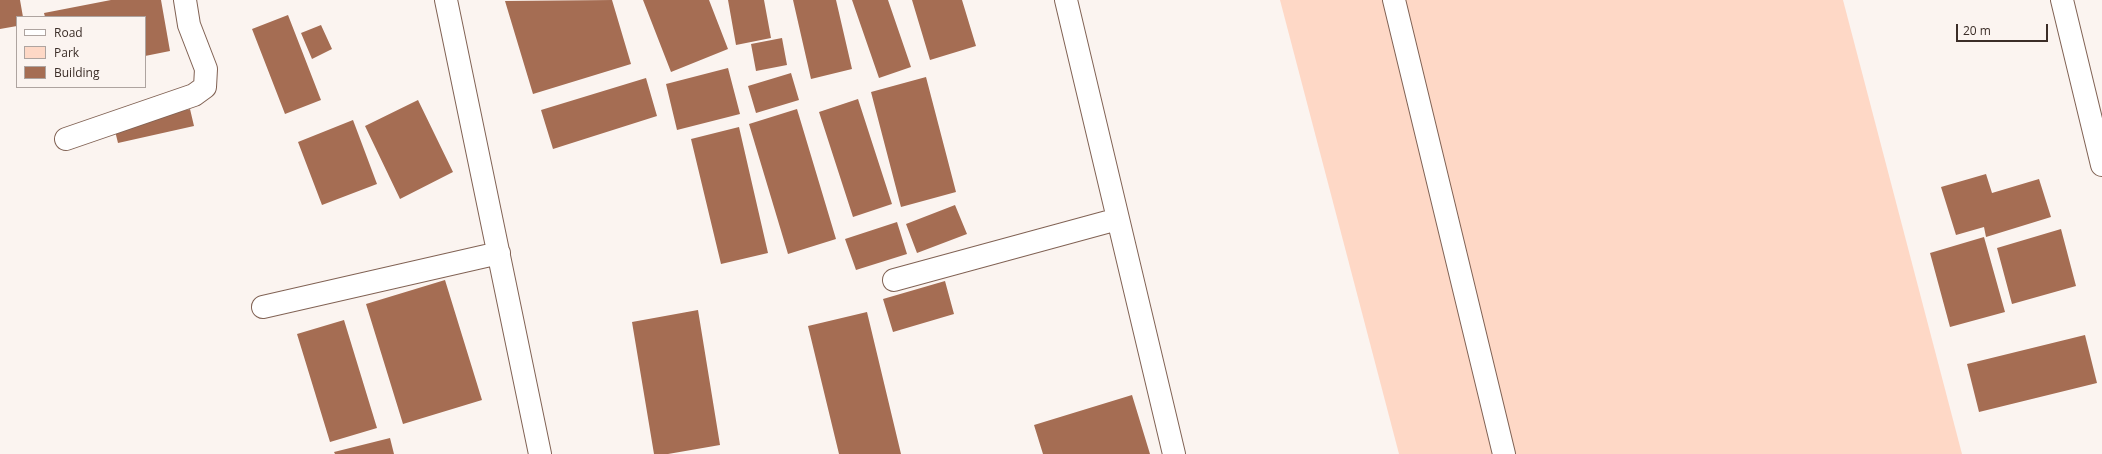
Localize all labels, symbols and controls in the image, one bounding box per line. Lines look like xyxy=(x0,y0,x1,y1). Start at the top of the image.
legend xyxy=(16,16,146,88)
scale bar xyxy=(1958,16,2050,42)
text: 20 m xyxy=(1963,22,1991,39)
text: Road xyxy=(54,24,83,41)
text: Park xyxy=(54,44,79,61)
text: Building xyxy=(54,64,99,81)

